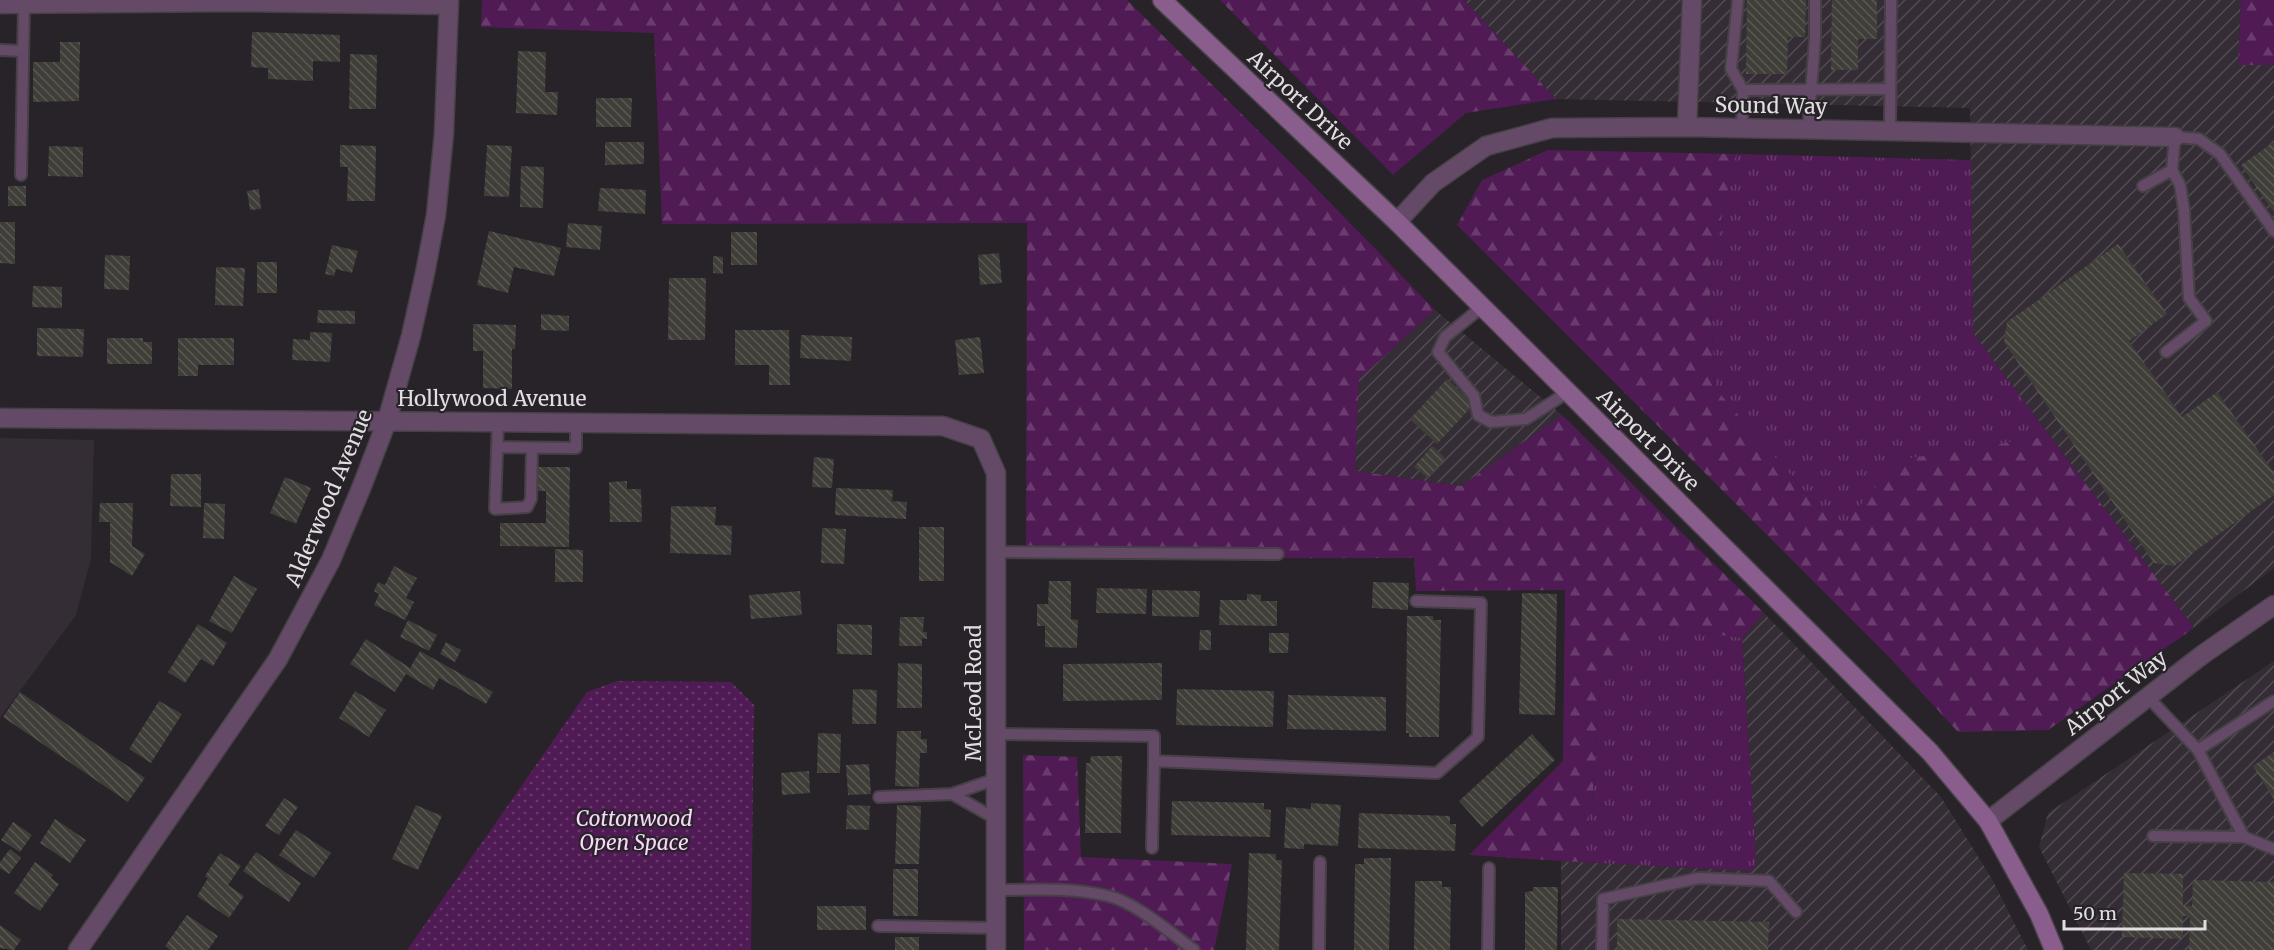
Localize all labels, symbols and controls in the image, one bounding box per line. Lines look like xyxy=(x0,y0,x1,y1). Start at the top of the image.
street label: Airport Drive xyxy=(1241,43,1359,155)
street label: Sound Way xyxy=(1714,91,1828,120)
street label: Airport Drive xyxy=(1591,382,1705,497)
street label: Hollywood Avenue xyxy=(398,385,586,412)
street label: Alderwood Avenue xyxy=(279,405,378,591)
street label: McLeod Road xyxy=(960,624,987,761)
street label: Airport Way xyxy=(2058,644,2173,742)
park label: Cottonwood Open Space xyxy=(575,805,693,856)
scale bar xyxy=(2064,893,2205,931)
text: 50 m xyxy=(2073,902,2117,925)

